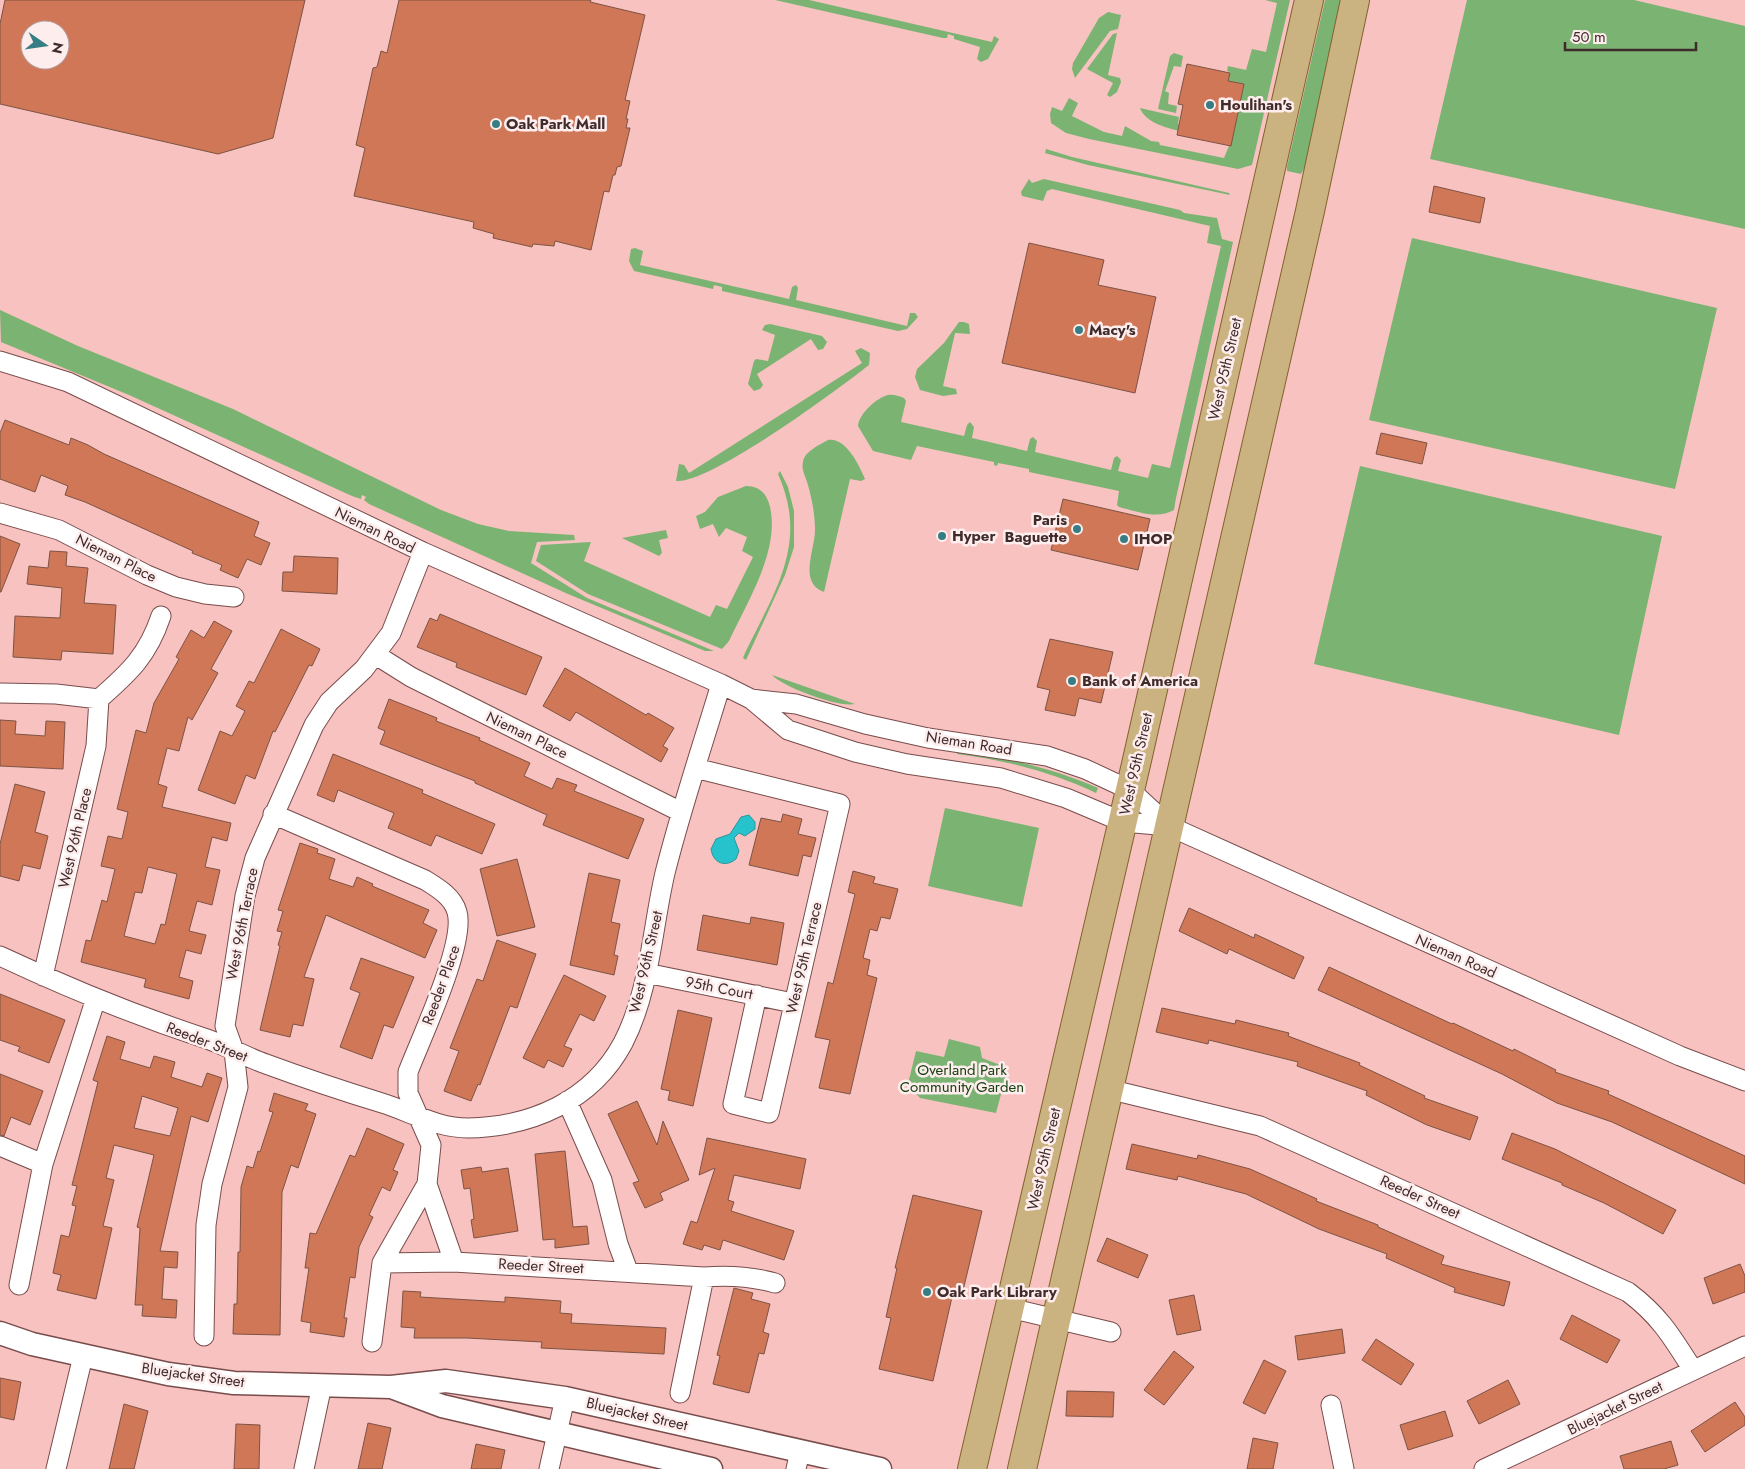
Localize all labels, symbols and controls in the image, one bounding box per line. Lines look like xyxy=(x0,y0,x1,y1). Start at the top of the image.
north arrow xyxy=(20,20,70,70)
scale bar xyxy=(1565,20,1696,52)
text: 50 m xyxy=(1572,26,1606,48)
text: N xyxy=(47,40,69,56)
place label: Houlihan's xyxy=(1220,94,1292,116)
marker: Houlihan's xyxy=(1204,99,1216,111)
place label: Oak Park Mall xyxy=(506,113,605,135)
marker: Oak Park Mall xyxy=(490,118,502,130)
street label: West 95th Street xyxy=(1203,315,1248,422)
place label: Macy's xyxy=(1089,319,1136,341)
marker: Macy's xyxy=(1073,324,1085,336)
street label: Nieman Road xyxy=(331,501,419,559)
place label: Paris Baguette xyxy=(1004,509,1067,548)
marker: Paris Baguette xyxy=(1071,523,1083,535)
place label: Hyper xyxy=(952,525,996,547)
street label: Nieman Place xyxy=(72,528,161,588)
place label: IHOP xyxy=(1134,528,1172,550)
marker: Hyper xyxy=(936,530,948,542)
marker: IHOP xyxy=(1118,533,1130,545)
place label: Bank of America xyxy=(1082,670,1198,692)
marker: Bank of America xyxy=(1066,675,1078,687)
street label: Nieman Place xyxy=(482,706,572,764)
street label: West 95th Street xyxy=(1114,710,1159,817)
street label: Nieman Road xyxy=(924,725,1014,761)
street label: West 96th Place xyxy=(53,785,97,890)
street label: West 96th Terrace xyxy=(220,866,264,982)
street label: West 95th Terrace xyxy=(780,900,828,1016)
street label: West 96th Street xyxy=(624,908,669,1015)
street label: Nieman Road xyxy=(1412,928,1500,984)
street label: Reeder Place xyxy=(416,942,466,1028)
street label: 95th Court xyxy=(683,971,755,1005)
street label: Reeder Street xyxy=(163,1016,251,1068)
park label: Overland Park Community Garden xyxy=(900,1059,1024,1098)
street label: West 95th Street xyxy=(1022,1105,1067,1212)
street label: Reeder Street xyxy=(1376,1170,1464,1225)
street label: Reeder Street xyxy=(498,1253,585,1279)
place label: Oak Park Library xyxy=(937,1281,1057,1303)
marker: Oak Park Library xyxy=(921,1286,933,1298)
street label: Bluejacket Street xyxy=(140,1357,246,1393)
street label: Bluejacket Street xyxy=(1564,1375,1667,1441)
street label: Bluejacket Street xyxy=(584,1392,690,1436)

